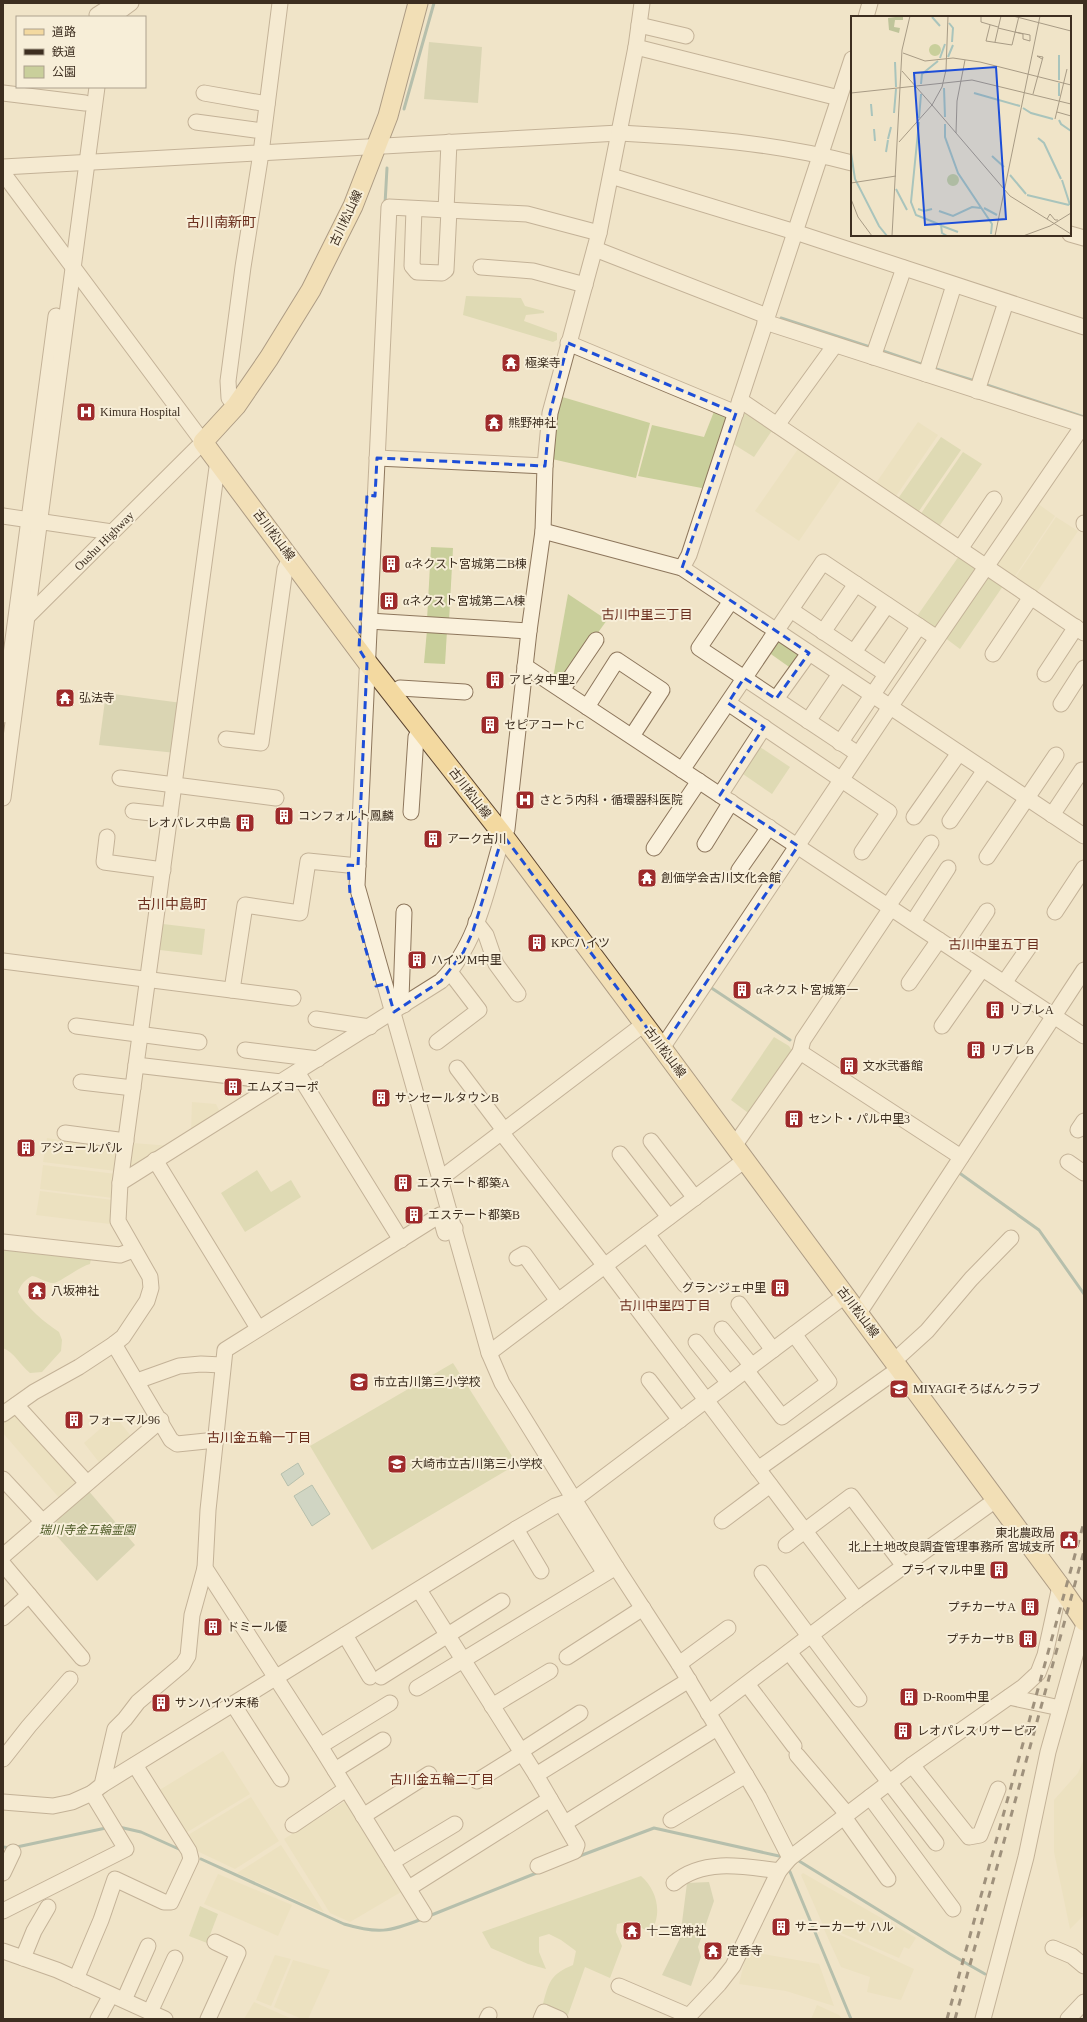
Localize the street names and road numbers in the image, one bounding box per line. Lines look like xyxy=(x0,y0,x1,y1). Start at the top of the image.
street label: 古川松山線 xyxy=(327,188,365,248)
street label: 古川松山線 xyxy=(250,507,298,563)
street label: Oushu Highway xyxy=(71,508,137,574)
street label: 古川松山線 xyxy=(446,765,494,821)
street label: 古川松山線 xyxy=(641,1024,689,1080)
street label: 古川松山線 xyxy=(834,1284,882,1340)

